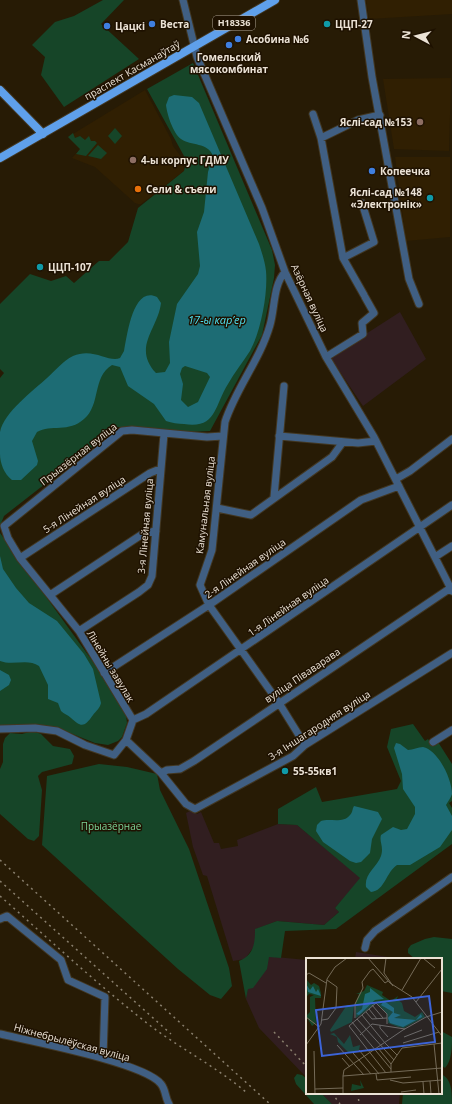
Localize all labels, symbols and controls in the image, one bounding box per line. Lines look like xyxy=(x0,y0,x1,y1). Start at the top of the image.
road number: Н18336 xyxy=(213,16,255,30)
north arrow xyxy=(396,16,436,56)
place label: Веста xyxy=(160,17,189,31)
place label: ЦЦП-27 xyxy=(335,17,373,31)
place label: Цацкі xyxy=(115,19,145,33)
marker: Веста xyxy=(147,19,157,29)
marker: ЦЦП-27 xyxy=(322,19,332,29)
marker: Цацкі xyxy=(102,21,112,31)
text: N xyxy=(398,29,414,40)
place label: Асобина №6 xyxy=(246,32,309,46)
marker: Асобина №6 xyxy=(233,34,243,44)
street label: праспект Касманаўтаў xyxy=(82,36,183,103)
marker: Гомельский мясокомбинат xyxy=(224,40,234,50)
place label: Гомельский мясокомбинат xyxy=(190,50,269,76)
place label: Яслі-сад №153 xyxy=(339,115,412,129)
marker: Яслі-сад №153 xyxy=(415,117,425,127)
place label: 4-ы корпус ГДМУ xyxy=(141,153,229,167)
marker: 4-ы корпус ГДМУ xyxy=(128,155,138,165)
place label: Копеечка xyxy=(380,164,430,178)
marker: Копеечка xyxy=(367,166,377,176)
place label: Сели & съели xyxy=(146,182,216,196)
marker: Сели & съели xyxy=(133,184,143,194)
place label: Яслі-сад №148 «Электронік» xyxy=(349,185,422,211)
marker: Яслі-сад №148 «Электронік» xyxy=(425,193,435,203)
place label: ЦЦП-107 xyxy=(48,260,92,274)
marker: ЦЦП-107 xyxy=(35,262,45,272)
street label: Азёрная вуліца xyxy=(288,262,332,334)
water label: 17-ы кар’ер xyxy=(188,312,246,327)
street label: Прыазёрная вуліца xyxy=(37,420,119,488)
street label: Камунальная вуліца xyxy=(192,455,218,555)
street label: 5-я Лінейная вуліца xyxy=(40,472,128,536)
street label: 3-я Лінейная вуліца xyxy=(134,478,156,574)
street label: 2-я Лінейная вуліца xyxy=(202,535,288,601)
street label: 1-я Лінейная вуліца xyxy=(245,573,331,639)
street label: Лінейны завулак xyxy=(84,627,139,705)
street label: вуліца Піваварава xyxy=(261,644,343,706)
street label: 3-я Іншагародняя вуліца xyxy=(265,687,373,763)
place label: 55-55кв1 xyxy=(293,764,337,778)
marker: 55-55кв1 xyxy=(280,766,290,776)
park label: Прыазёрнае xyxy=(81,819,142,833)
inset map xyxy=(306,958,442,1094)
street label: Ніжнебрылёўская вуліца xyxy=(12,1020,132,1064)

